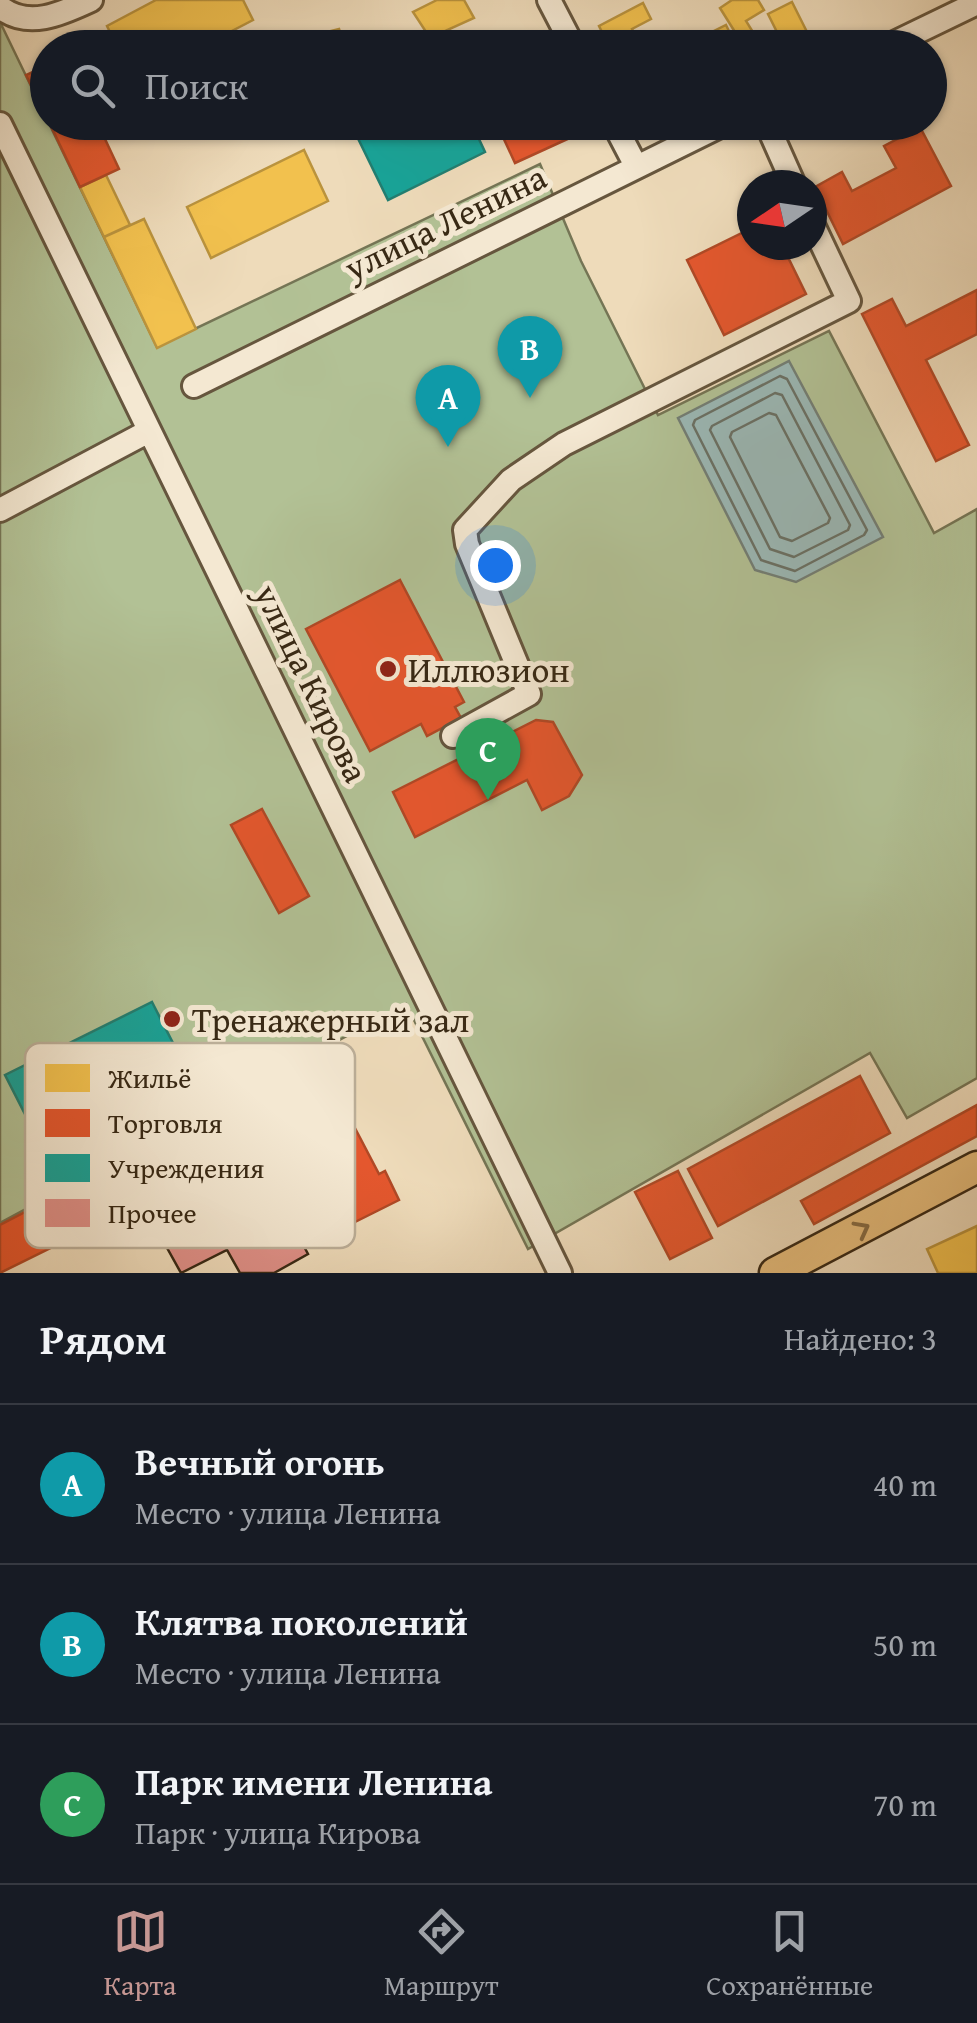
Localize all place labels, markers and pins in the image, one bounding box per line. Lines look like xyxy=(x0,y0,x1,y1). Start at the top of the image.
pin: B xyxy=(498,316,562,398)
pin: A xyxy=(416,364,480,447)
place label: Иллюзион xyxy=(408,644,570,695)
marker: Иллюзион xyxy=(377,658,399,680)
pin: C xyxy=(456,718,520,800)
place label: Тренажерный зал xyxy=(192,994,469,1045)
marker: Тренажерный зал xyxy=(161,1008,183,1030)

